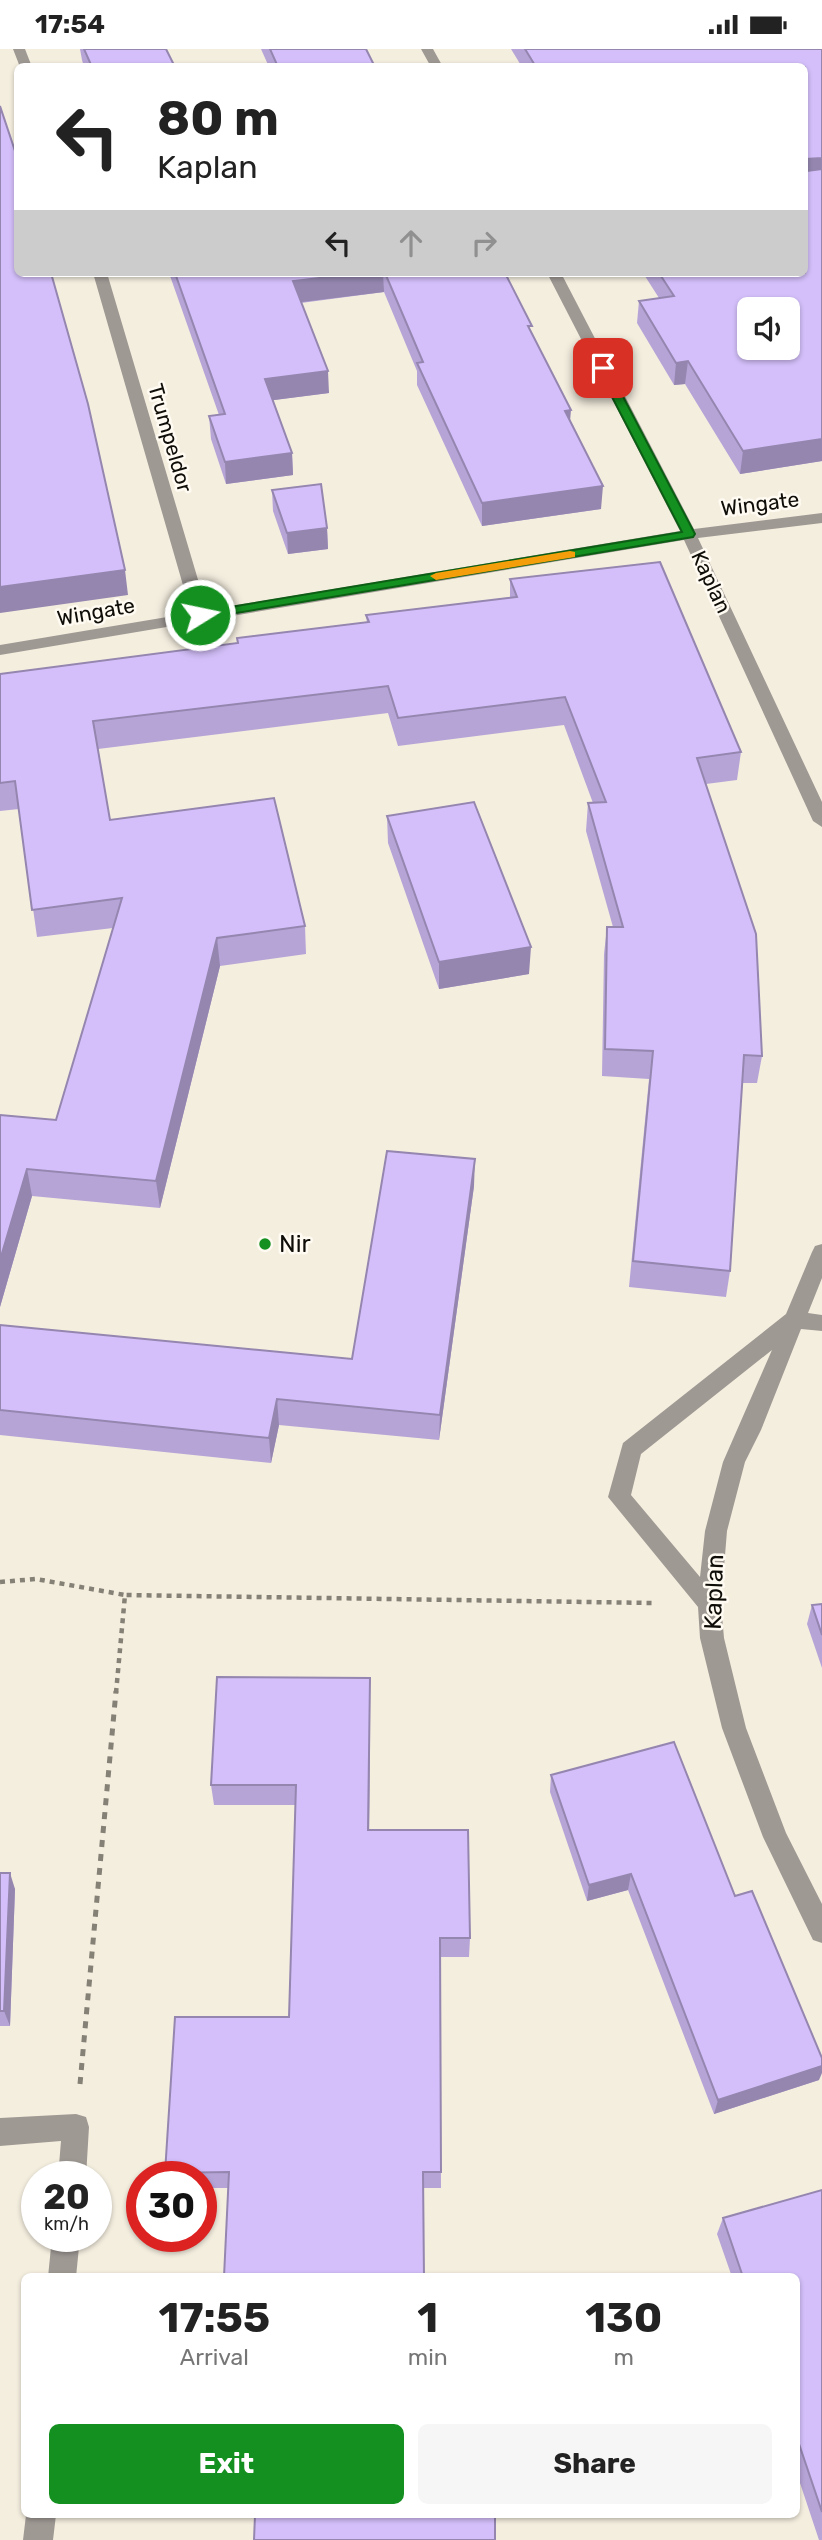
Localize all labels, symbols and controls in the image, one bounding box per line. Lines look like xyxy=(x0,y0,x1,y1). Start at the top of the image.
text: 17:54 xyxy=(35,9,105,40)
text: 80 m xyxy=(157,89,279,147)
icon: left xyxy=(42,91,133,182)
text: Kaplan xyxy=(157,148,258,186)
icon: left xyxy=(319,224,357,262)
icon: ahead xyxy=(392,224,430,262)
icon: right xyxy=(465,224,503,262)
map controls xyxy=(737,297,800,360)
button: sound xyxy=(737,297,800,360)
pin xyxy=(573,338,633,398)
icon: arrive xyxy=(584,349,622,387)
street label: Trumpeldor xyxy=(143,381,198,495)
street label: Wingate xyxy=(719,486,800,521)
street label: Kaplan xyxy=(686,547,737,617)
position arrow xyxy=(163,578,237,652)
street label: Wingate xyxy=(55,592,137,631)
place label: Nir xyxy=(279,1230,311,1258)
marker: Nir xyxy=(257,1236,273,1252)
street label: Kaplan xyxy=(699,1554,729,1630)
speed limit sign: 30 xyxy=(126,2161,217,2252)
text: 20 xyxy=(43,2176,90,2218)
text: km/h xyxy=(44,2213,89,2235)
text: 17:55 xyxy=(159,2293,270,2343)
text: 1 xyxy=(417,2293,438,2343)
text: 130 xyxy=(585,2293,662,2343)
text: Arrival xyxy=(180,2343,249,2371)
text: min xyxy=(408,2343,448,2371)
text: m xyxy=(614,2343,634,2371)
button: Exit xyxy=(49,2424,404,2504)
button: Share xyxy=(418,2424,772,2504)

